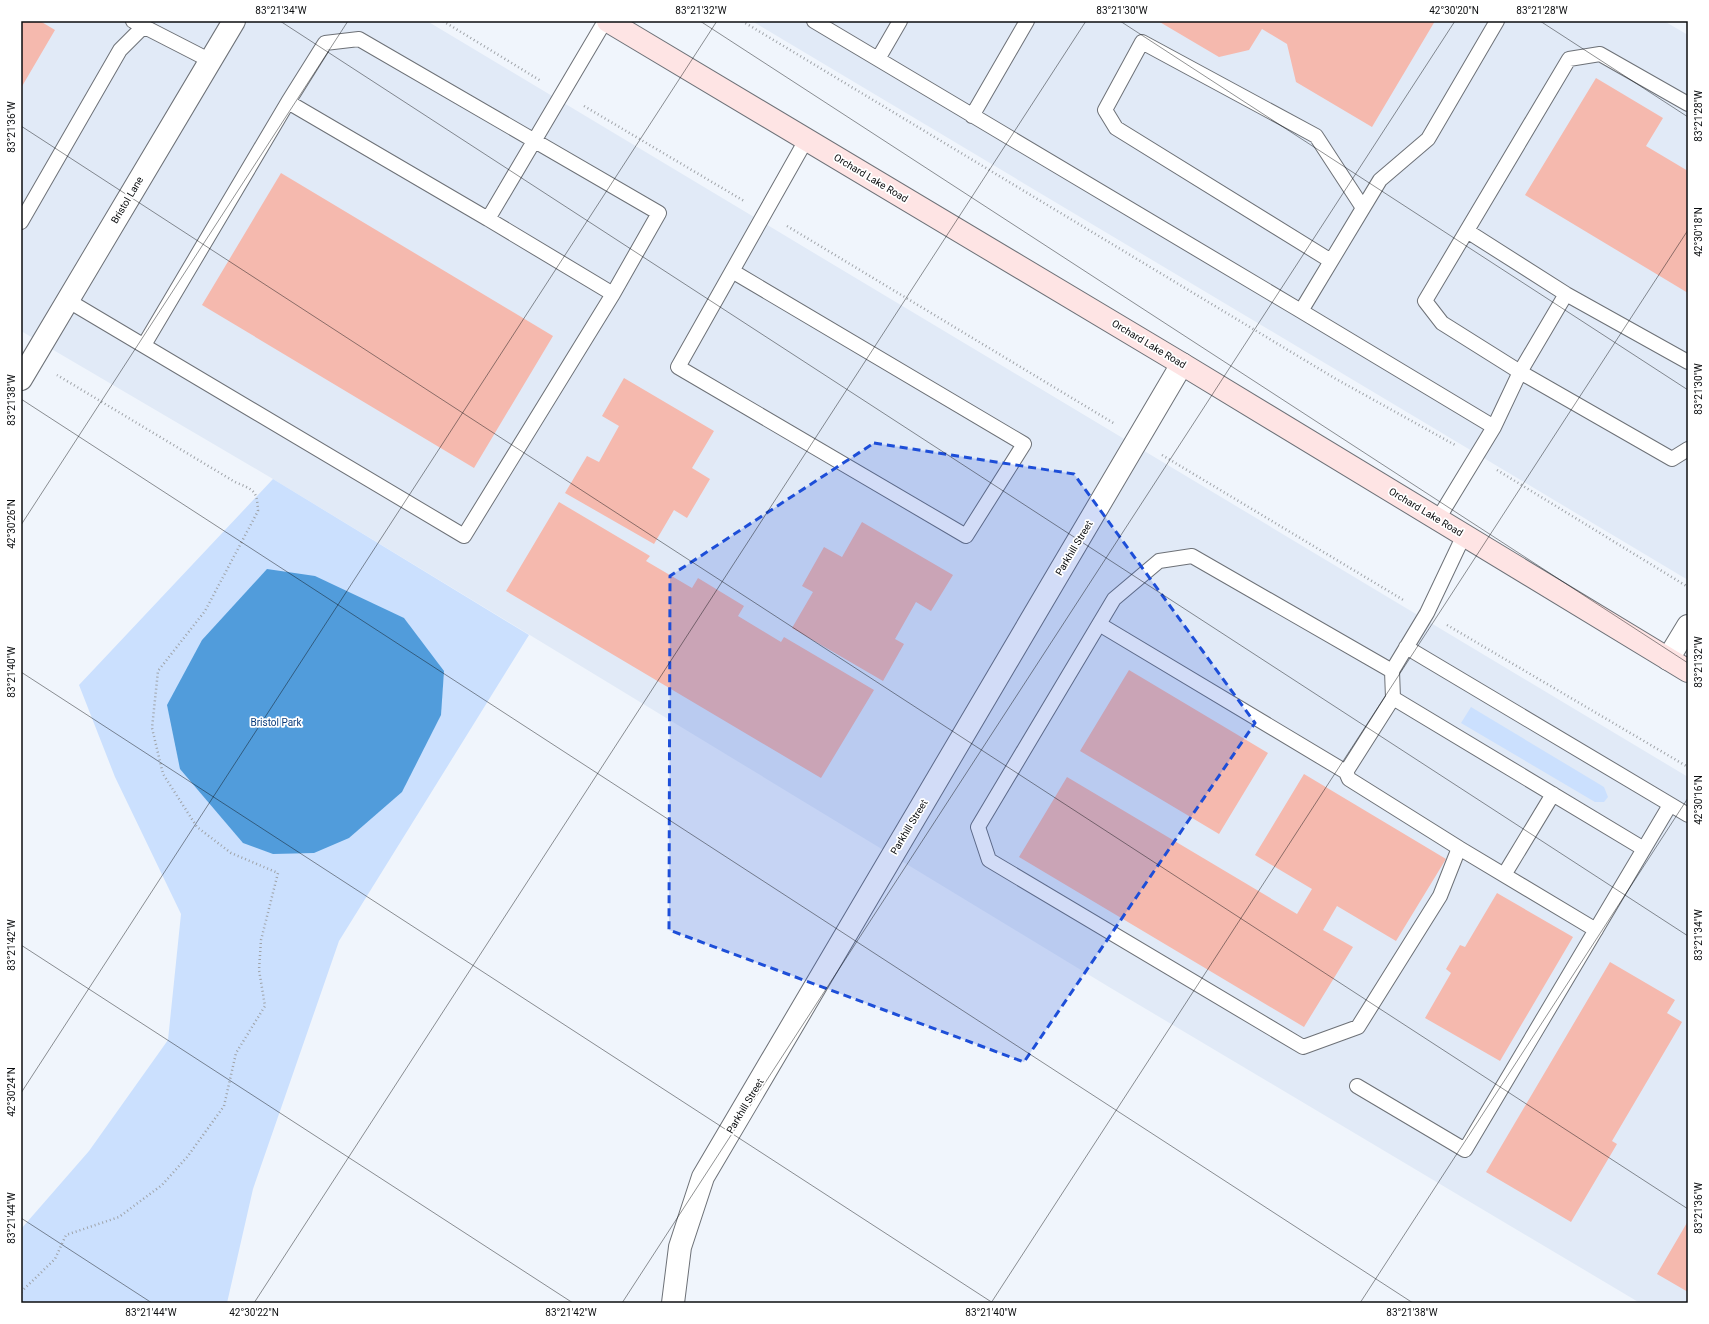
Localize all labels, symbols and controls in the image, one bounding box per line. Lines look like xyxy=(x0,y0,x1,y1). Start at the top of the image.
text: 83°21'34"W xyxy=(255,5,307,16)
text: 83°21'32"W xyxy=(675,5,727,16)
text: 83°21'30"W xyxy=(1096,5,1148,16)
text: 42°30'20"N xyxy=(1429,5,1479,16)
text: 83°21'28"W xyxy=(1516,5,1568,16)
text: 83°21'28"W xyxy=(1693,90,1704,142)
text: 83°21'36"W xyxy=(6,101,17,153)
street label: Orchard Lake Road xyxy=(832,152,910,204)
street label: Bristol Lane xyxy=(109,175,145,225)
text: 42°30'18"N xyxy=(1693,207,1704,257)
street label: Orchard Lake Road xyxy=(1110,318,1188,370)
text: 83°21'30"W xyxy=(1693,363,1704,415)
text: 83°21'38"W xyxy=(6,374,17,426)
street label: Orchard Lake Road xyxy=(1387,486,1465,538)
text: 42°30'26"N xyxy=(6,499,17,549)
street label: Parkhill Street xyxy=(1053,519,1095,577)
text: 83°21'32"W xyxy=(1693,636,1704,688)
text: 83°21'40"W xyxy=(6,646,17,698)
park label: Bristol Park xyxy=(250,717,303,728)
text: 42°30'16"N xyxy=(1693,775,1704,825)
street label: Parkhill Street xyxy=(888,798,930,856)
text: 83°21'34"W xyxy=(1693,909,1704,961)
text: 83°21'42"W xyxy=(6,919,17,971)
text: 42°30'24"N xyxy=(6,1067,17,1117)
street label: Parkhill Street xyxy=(724,1077,766,1135)
text: 83°21'36"W xyxy=(1693,1182,1704,1234)
text: 83°21'44"W xyxy=(6,1192,17,1244)
text: 83°21'44"W xyxy=(125,1307,177,1318)
text: 42°30'22"N xyxy=(229,1307,279,1318)
text: 83°21'42"W xyxy=(545,1307,597,1318)
text: 83°21'40"W xyxy=(965,1307,1017,1318)
text: 83°21'38"W xyxy=(1386,1307,1438,1318)

